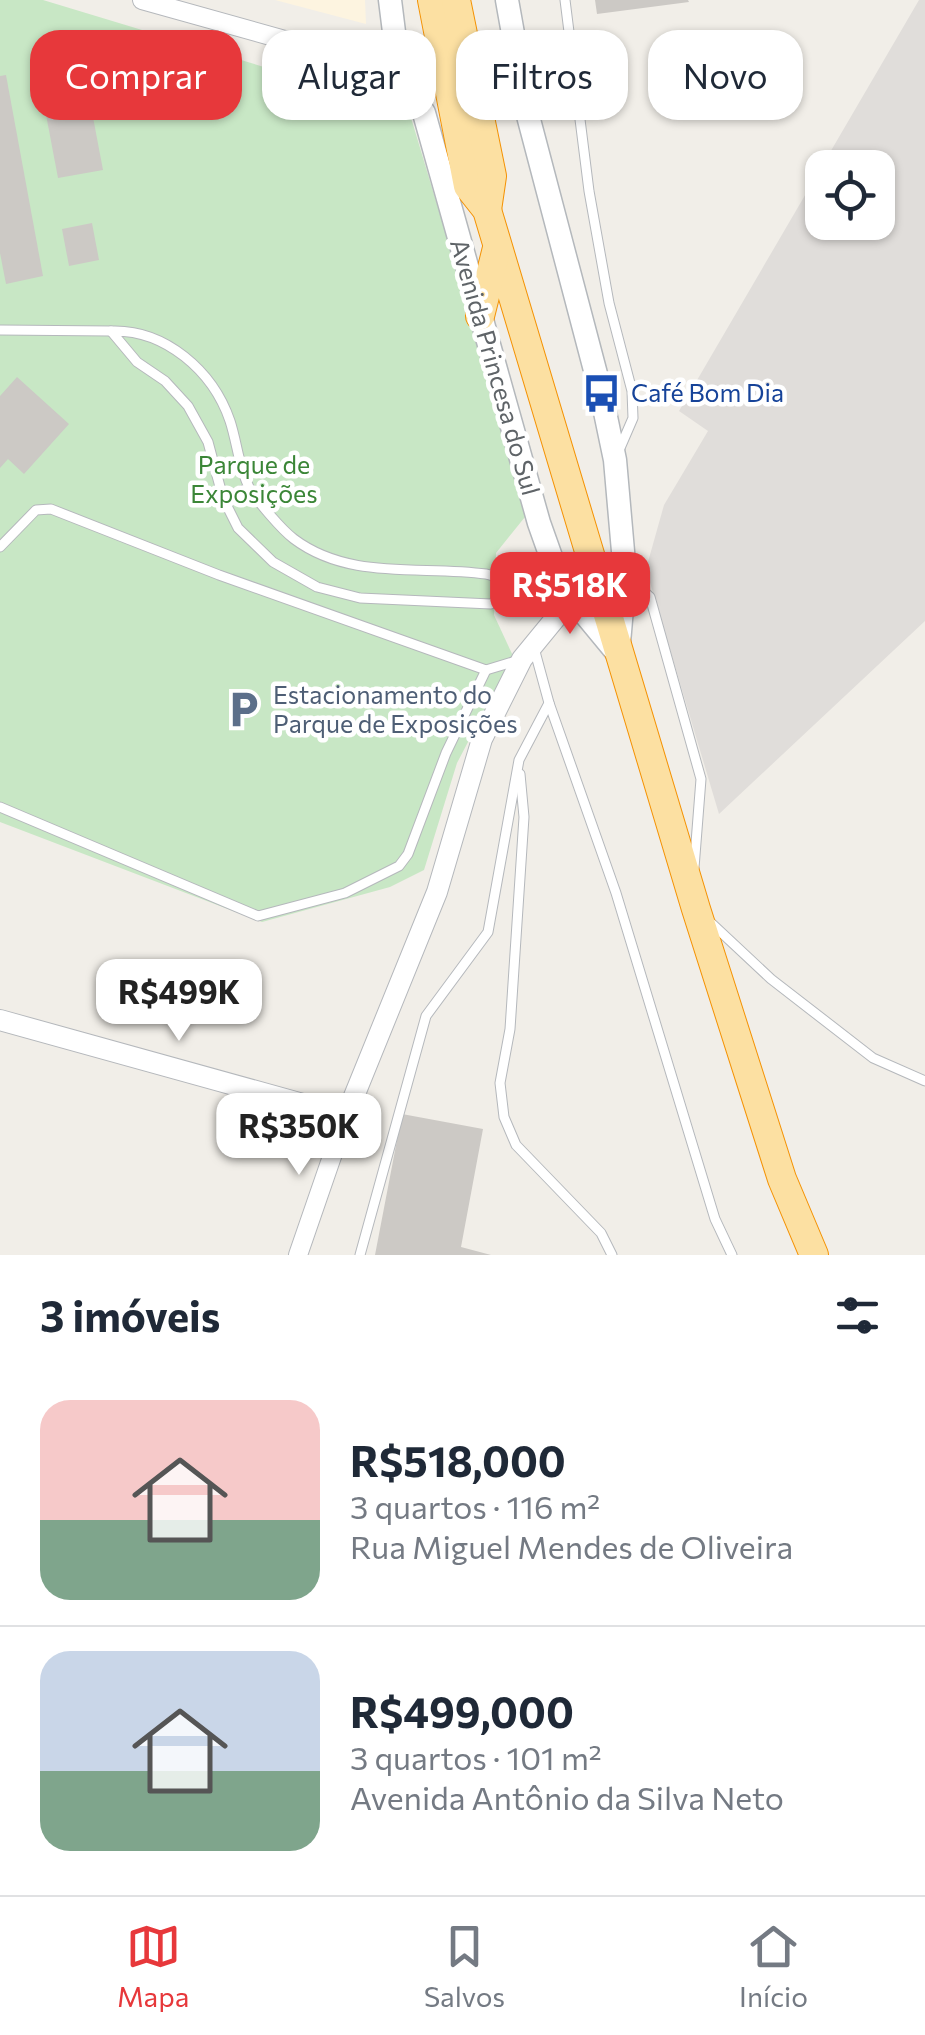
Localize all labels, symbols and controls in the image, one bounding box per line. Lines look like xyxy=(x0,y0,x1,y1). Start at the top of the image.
chip: Comprar xyxy=(30,30,242,120)
chip: Alugar xyxy=(262,30,436,120)
chip: Filtros xyxy=(456,30,628,120)
chip: Novo xyxy=(648,30,803,120)
map controls xyxy=(805,150,895,240)
button: locate xyxy=(805,150,895,240)
street label: Avenida Princesa do Sul xyxy=(445,235,547,498)
bus stop icon: Café Bom Dia xyxy=(580,372,622,414)
place label: Café Bom Dia xyxy=(631,377,784,407)
park label: Parque de Exposições xyxy=(190,449,318,508)
pin: R$518K xyxy=(489,552,651,637)
text: R$518K xyxy=(512,564,628,604)
place label: Estacionamento do Parque de Exposições xyxy=(273,679,518,738)
parking icon: Estacionamento do Parque de Exposições xyxy=(222,688,264,730)
pin: R$499K xyxy=(98,959,260,1044)
text: R$499K xyxy=(118,971,240,1011)
pin: R$350K xyxy=(218,1093,380,1178)
text: R$350K xyxy=(238,1105,360,1145)
icon: filters xyxy=(830,1288,885,1343)
text: 3 imóveis xyxy=(40,1289,220,1341)
text: R$518,000 xyxy=(350,1434,566,1486)
icon: home xyxy=(120,1440,240,1560)
text: 3 quartos · 116 m² xyxy=(350,1486,600,1526)
text: Rua Miguel Mendes de Oliveira xyxy=(350,1526,793,1566)
text: R$499,000 xyxy=(350,1685,574,1737)
icon: home xyxy=(120,1691,240,1811)
text: 3 quartos · 101 m² xyxy=(350,1737,602,1777)
text: Avenida Antônio da Silva Neto xyxy=(350,1777,784,1817)
tab: Mapa xyxy=(117,1919,189,2013)
tab: Salvos xyxy=(424,1919,505,2013)
tab: Início xyxy=(739,1919,808,2013)

